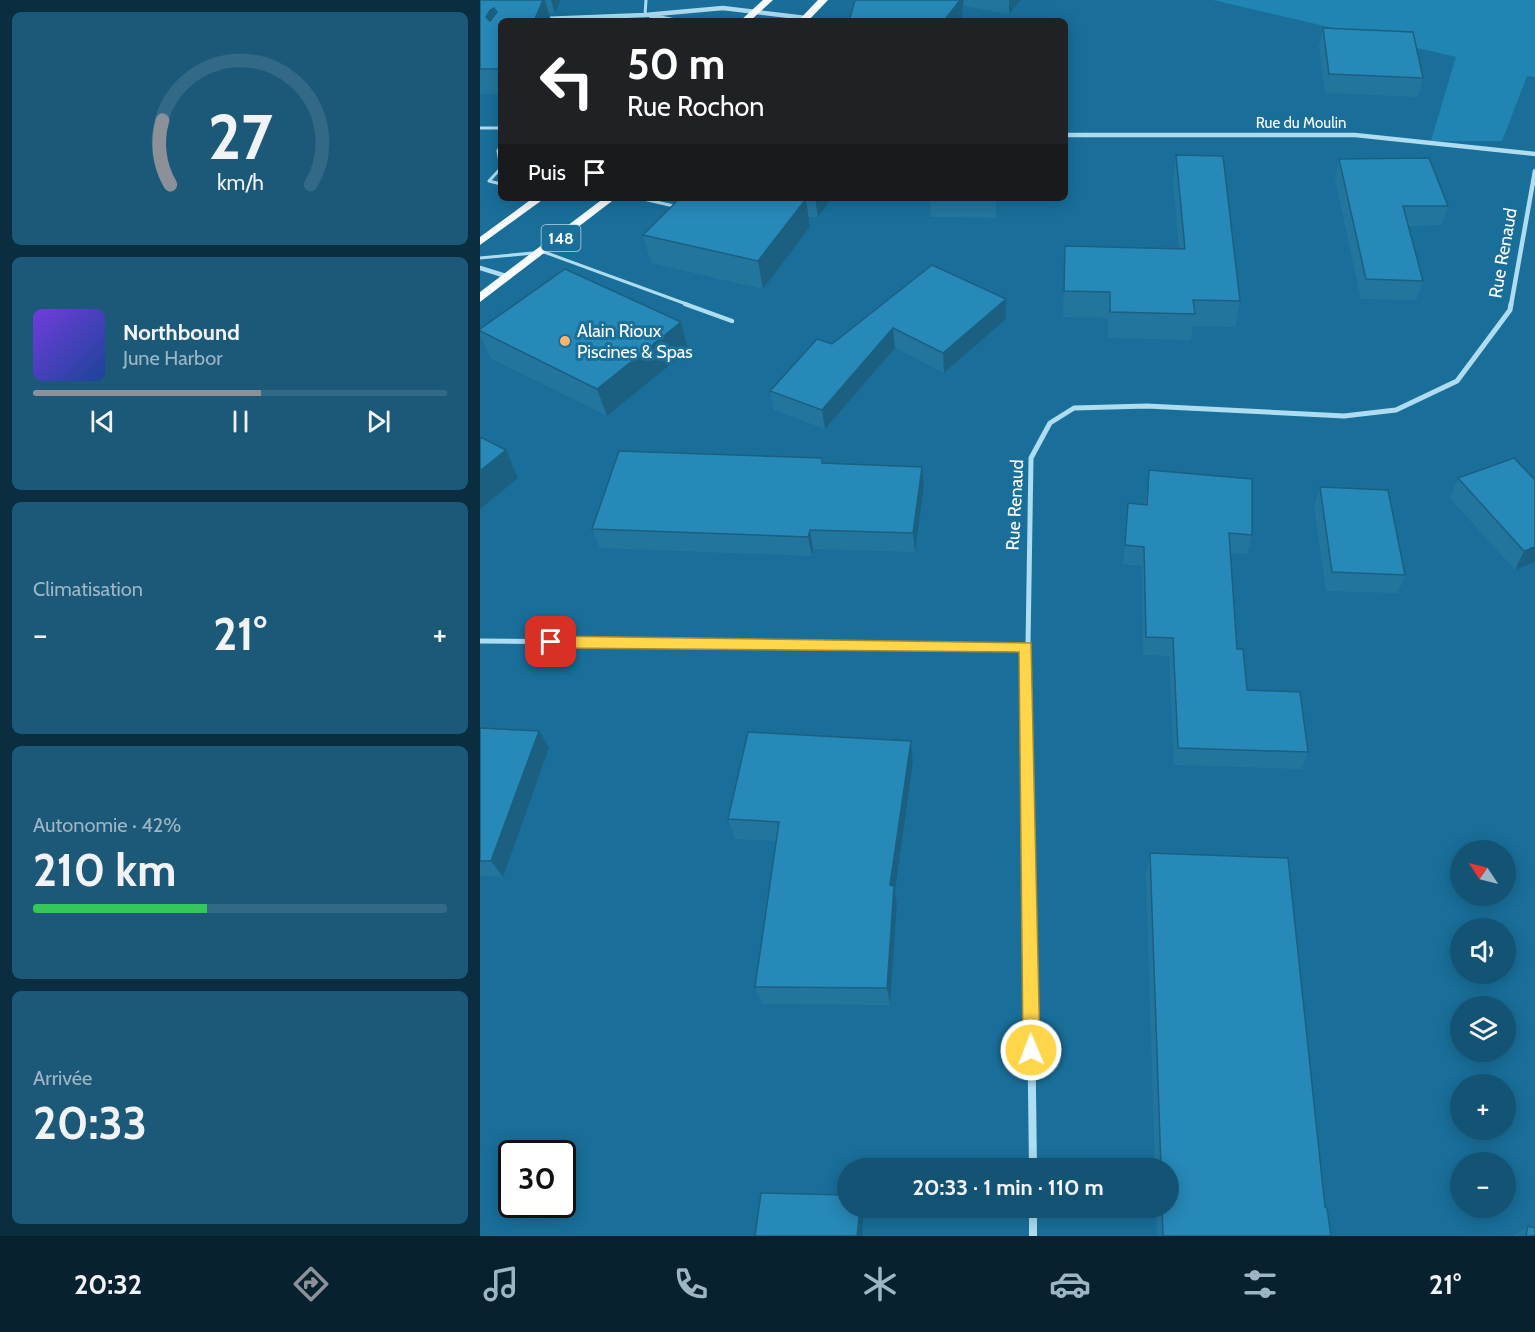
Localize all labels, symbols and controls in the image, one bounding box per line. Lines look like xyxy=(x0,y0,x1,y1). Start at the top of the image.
text: 50 m xyxy=(627,38,725,90)
icon: left xyxy=(528,42,606,120)
text: Rue Rochon xyxy=(627,90,764,123)
text: 27 xyxy=(208,100,273,176)
street label: Rue du Moulin xyxy=(1256,114,1346,132)
icon: arrive xyxy=(578,156,611,189)
text: Puis xyxy=(528,159,566,186)
text: km/h xyxy=(217,170,263,196)
street label: Rue Renaud xyxy=(1484,206,1522,300)
road number: 148 xyxy=(542,225,580,251)
text: Northbound xyxy=(123,319,240,346)
place label: Alain Rioux Piscines & Spas xyxy=(577,320,693,363)
marker: Alain Rioux Piscines & Spas xyxy=(558,334,572,348)
text: June Harbor xyxy=(123,346,223,370)
icon: previous xyxy=(86,405,119,438)
icon: pause xyxy=(224,405,257,438)
icon: next xyxy=(362,405,395,438)
street label: Rue Renaud xyxy=(1002,459,1028,551)
text: Climatisation xyxy=(33,577,143,601)
text: 21° xyxy=(213,607,267,661)
text: − xyxy=(33,614,48,654)
text: + xyxy=(432,614,447,654)
pin xyxy=(525,616,576,667)
icon: arrive xyxy=(534,625,567,658)
text: Autonomie · 42% xyxy=(33,813,181,837)
north arrow xyxy=(1450,840,1516,906)
map controls xyxy=(1450,840,1516,1218)
text: 210 km xyxy=(33,843,176,897)
button: sound xyxy=(1450,918,1516,984)
button: layers xyxy=(1450,996,1516,1062)
position arrow xyxy=(999,1018,1063,1082)
text: Arrivée xyxy=(33,1066,92,1090)
button: + xyxy=(1450,1074,1516,1140)
text: 20:33 xyxy=(33,1096,147,1150)
speed limit sign: 30 xyxy=(498,1140,576,1218)
button: − xyxy=(1450,1152,1516,1218)
text: 20:33 · 1 min · 110 m xyxy=(912,1174,1104,1201)
icon: directions xyxy=(290,1263,332,1305)
icon: music xyxy=(480,1263,522,1305)
icon: phone xyxy=(670,1263,712,1305)
icon: climate xyxy=(859,1263,901,1305)
icon: car xyxy=(1049,1263,1091,1305)
icon: filters xyxy=(1239,1263,1281,1305)
text: 20:32 xyxy=(74,1268,142,1301)
text: 21° xyxy=(1429,1268,1461,1301)

